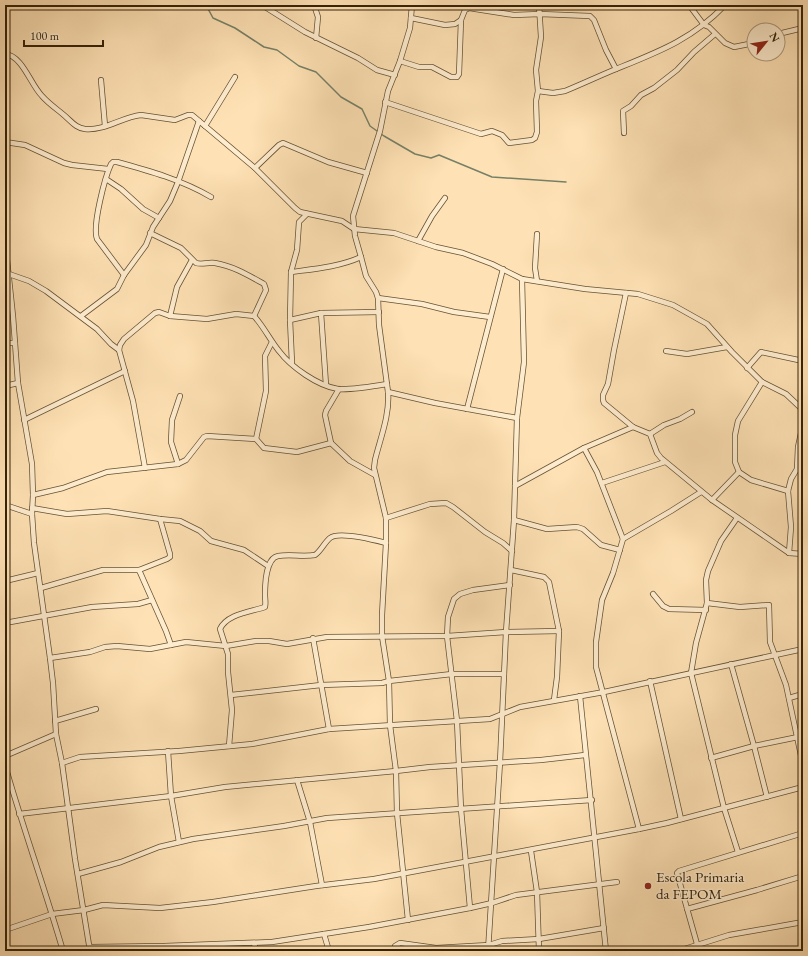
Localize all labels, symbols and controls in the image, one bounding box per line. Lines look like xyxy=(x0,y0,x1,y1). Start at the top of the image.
scale bar xyxy=(24,22,103,48)
north arrow xyxy=(746,22,786,62)
text: 100 m xyxy=(30,28,60,44)
text: N xyxy=(766,30,783,44)
place label: Escola Primaria da FEPOM xyxy=(656,867,744,903)
marker: Escola Primaria da FEPOM xyxy=(643,881,653,891)

